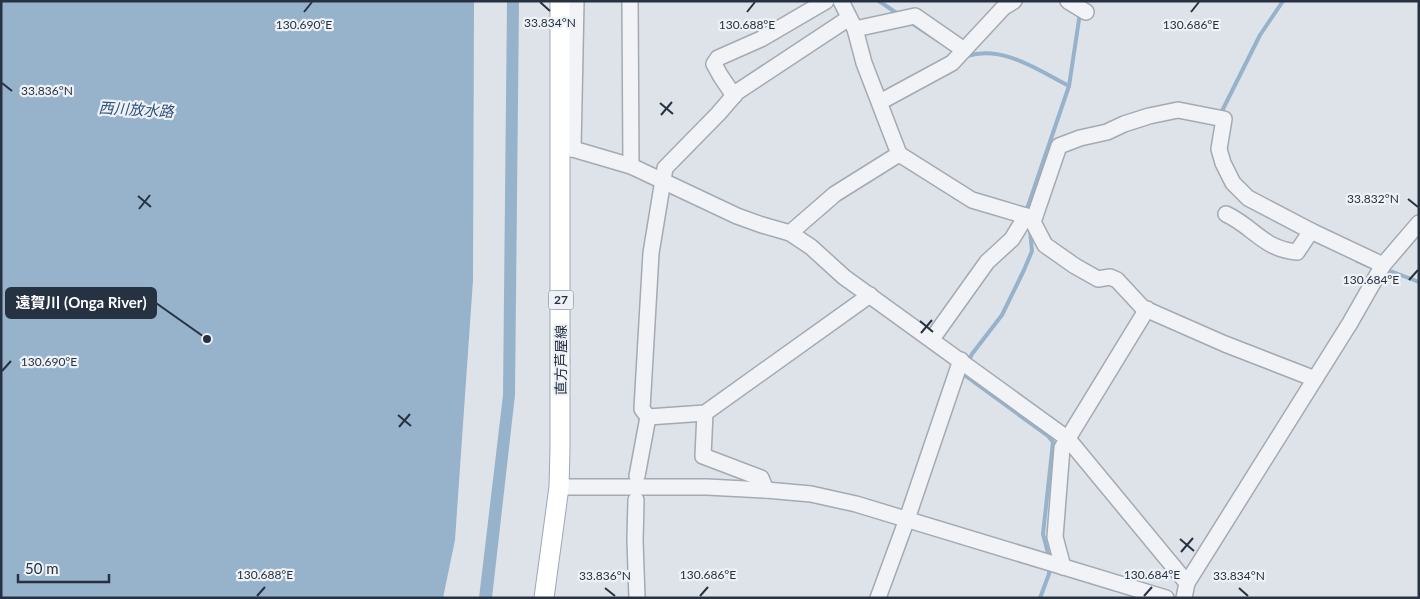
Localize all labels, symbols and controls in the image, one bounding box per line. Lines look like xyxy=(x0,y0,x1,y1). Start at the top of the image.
text: 33.834°N xyxy=(524,15,576,30)
text: 130.690°E xyxy=(276,17,332,32)
text: 130.688°E xyxy=(719,17,775,32)
text: 130.686°E xyxy=(1163,17,1219,32)
text: 33.836°N xyxy=(21,83,73,98)
water label: 西川放水路 xyxy=(98,98,176,120)
text: 33.832°N xyxy=(1347,191,1399,206)
text: 130.684°E xyxy=(1343,272,1399,287)
callout: 遠賀川 (Onga River) xyxy=(6,288,156,318)
road number: 27 xyxy=(548,290,574,310)
text: 遠賀川 (Onga River) xyxy=(15,293,147,311)
street label: 直方芦屋線 xyxy=(552,325,569,395)
text: 130.690°E xyxy=(21,354,77,369)
scale bar xyxy=(18,552,109,584)
text: 50 m xyxy=(25,559,59,577)
text: 130.688°E xyxy=(237,567,293,582)
text: 130.686°E xyxy=(680,567,736,582)
text: 130.684°E xyxy=(1124,567,1180,582)
text: 33.836°N xyxy=(579,568,631,583)
text: 33.834°N xyxy=(1213,568,1265,583)

